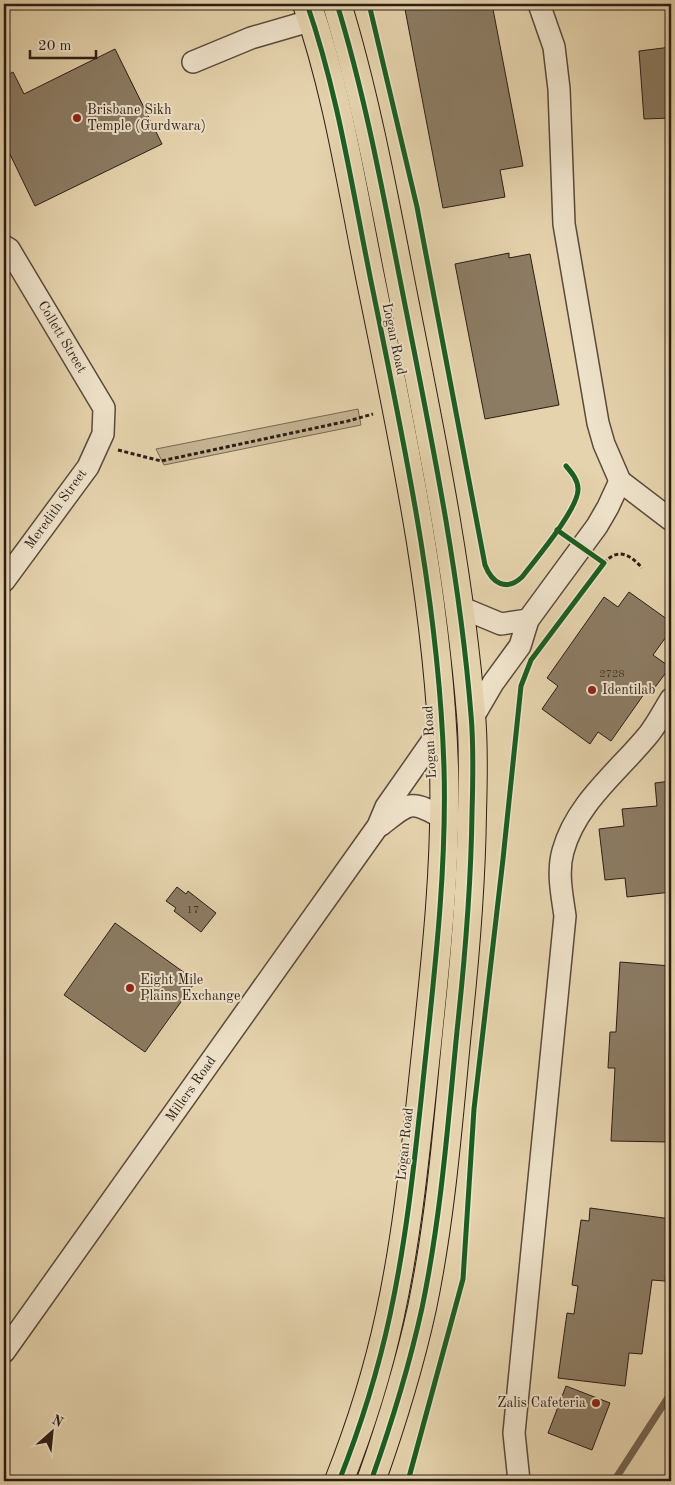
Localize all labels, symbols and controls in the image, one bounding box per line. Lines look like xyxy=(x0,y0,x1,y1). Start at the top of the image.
scale bar xyxy=(30,28,96,60)
text: 20 m xyxy=(38,39,72,54)
place label: Brisbane Sikh Temple (Gurdwara) xyxy=(87,103,206,133)
marker: Brisbane Sikh Temple (Gurdwara) xyxy=(71,112,83,124)
street label: Collett Street xyxy=(35,299,89,375)
street label: Logan Road xyxy=(380,302,408,376)
street label: Meredith Street xyxy=(22,466,90,552)
house number: 2728 xyxy=(599,669,625,680)
place label: Identilab xyxy=(602,683,655,697)
marker: Identilab xyxy=(586,684,598,696)
street label: Logan Road xyxy=(421,705,439,779)
house number: 17 xyxy=(187,905,199,916)
place label: Eight Mile Plains Exchange xyxy=(140,973,240,1003)
marker: Eight Mile Plains Exchange xyxy=(124,982,136,994)
street label: Millers Road xyxy=(163,1054,219,1124)
street label: Logan Road xyxy=(394,1107,416,1181)
place label: Zalis Cafeteria xyxy=(497,1396,586,1410)
marker: Zalis Cafeteria xyxy=(590,1397,602,1409)
north arrow xyxy=(28,1408,78,1458)
text: N xyxy=(50,1413,66,1430)

